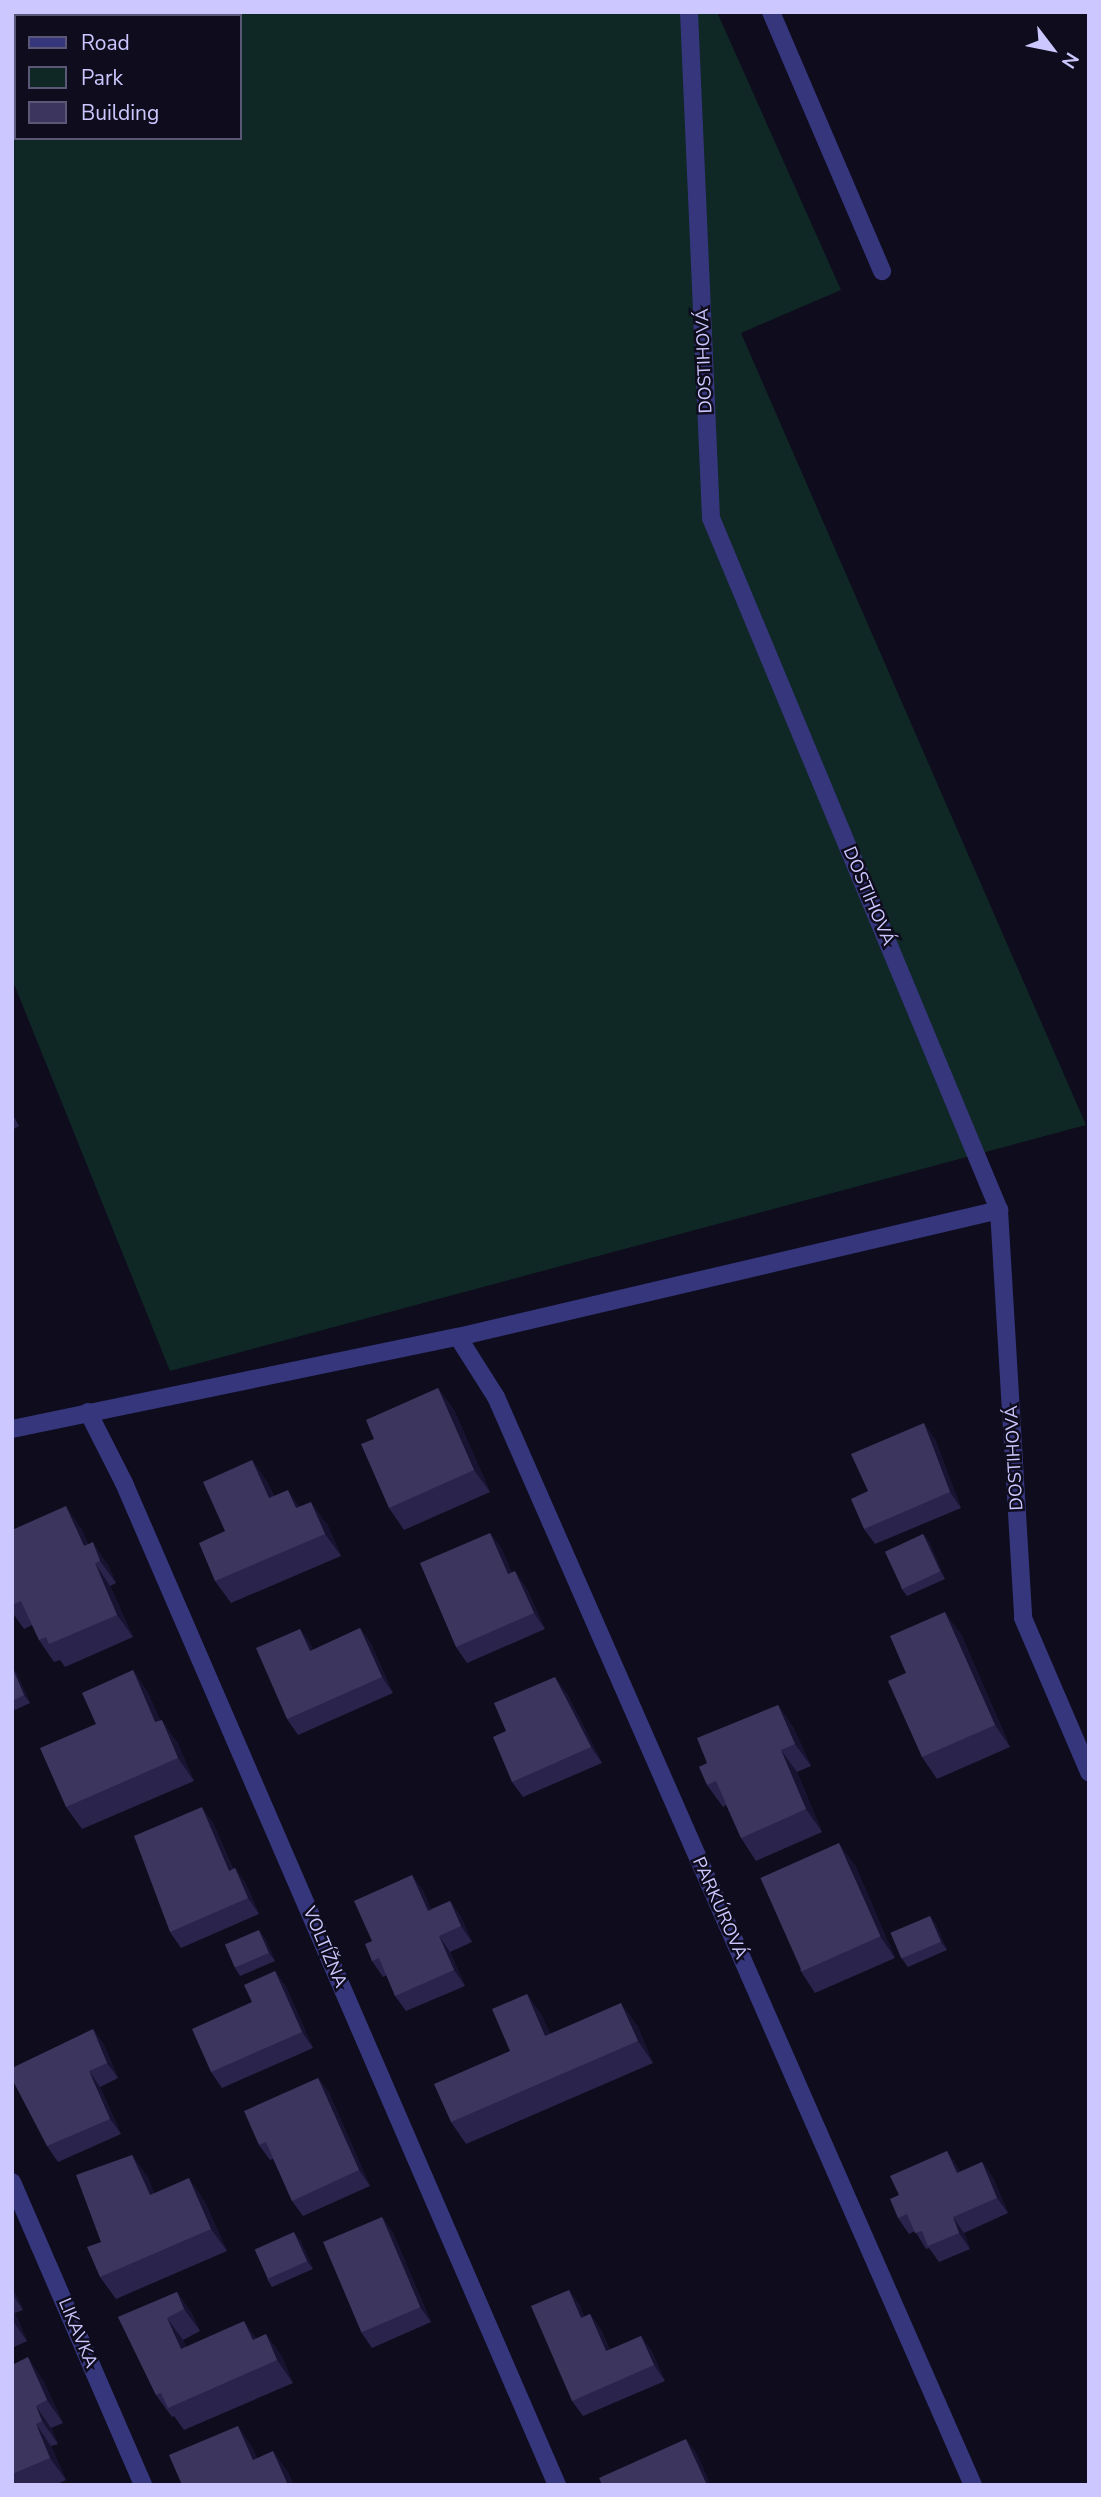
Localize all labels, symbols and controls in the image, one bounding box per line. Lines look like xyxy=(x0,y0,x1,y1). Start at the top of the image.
legend xyxy=(14,14,242,140)
north arrow xyxy=(1017,14,1087,84)
text: Road xyxy=(81,29,130,57)
text: N xyxy=(1055,47,1085,73)
text: Park xyxy=(81,64,123,92)
text: Building xyxy=(81,99,159,127)
street label: DOSTIHOVÁ xyxy=(691,308,717,414)
street label: DOSTIHOVÁ xyxy=(839,843,899,949)
street label: DOSTIHOVÁ xyxy=(1000,1405,1028,1511)
street label: PARKÚROVÁ xyxy=(688,1854,752,1962)
street label: VOLTÍŽNA xyxy=(298,1903,352,1991)
street label: LIKAVKA xyxy=(54,2295,102,2371)

